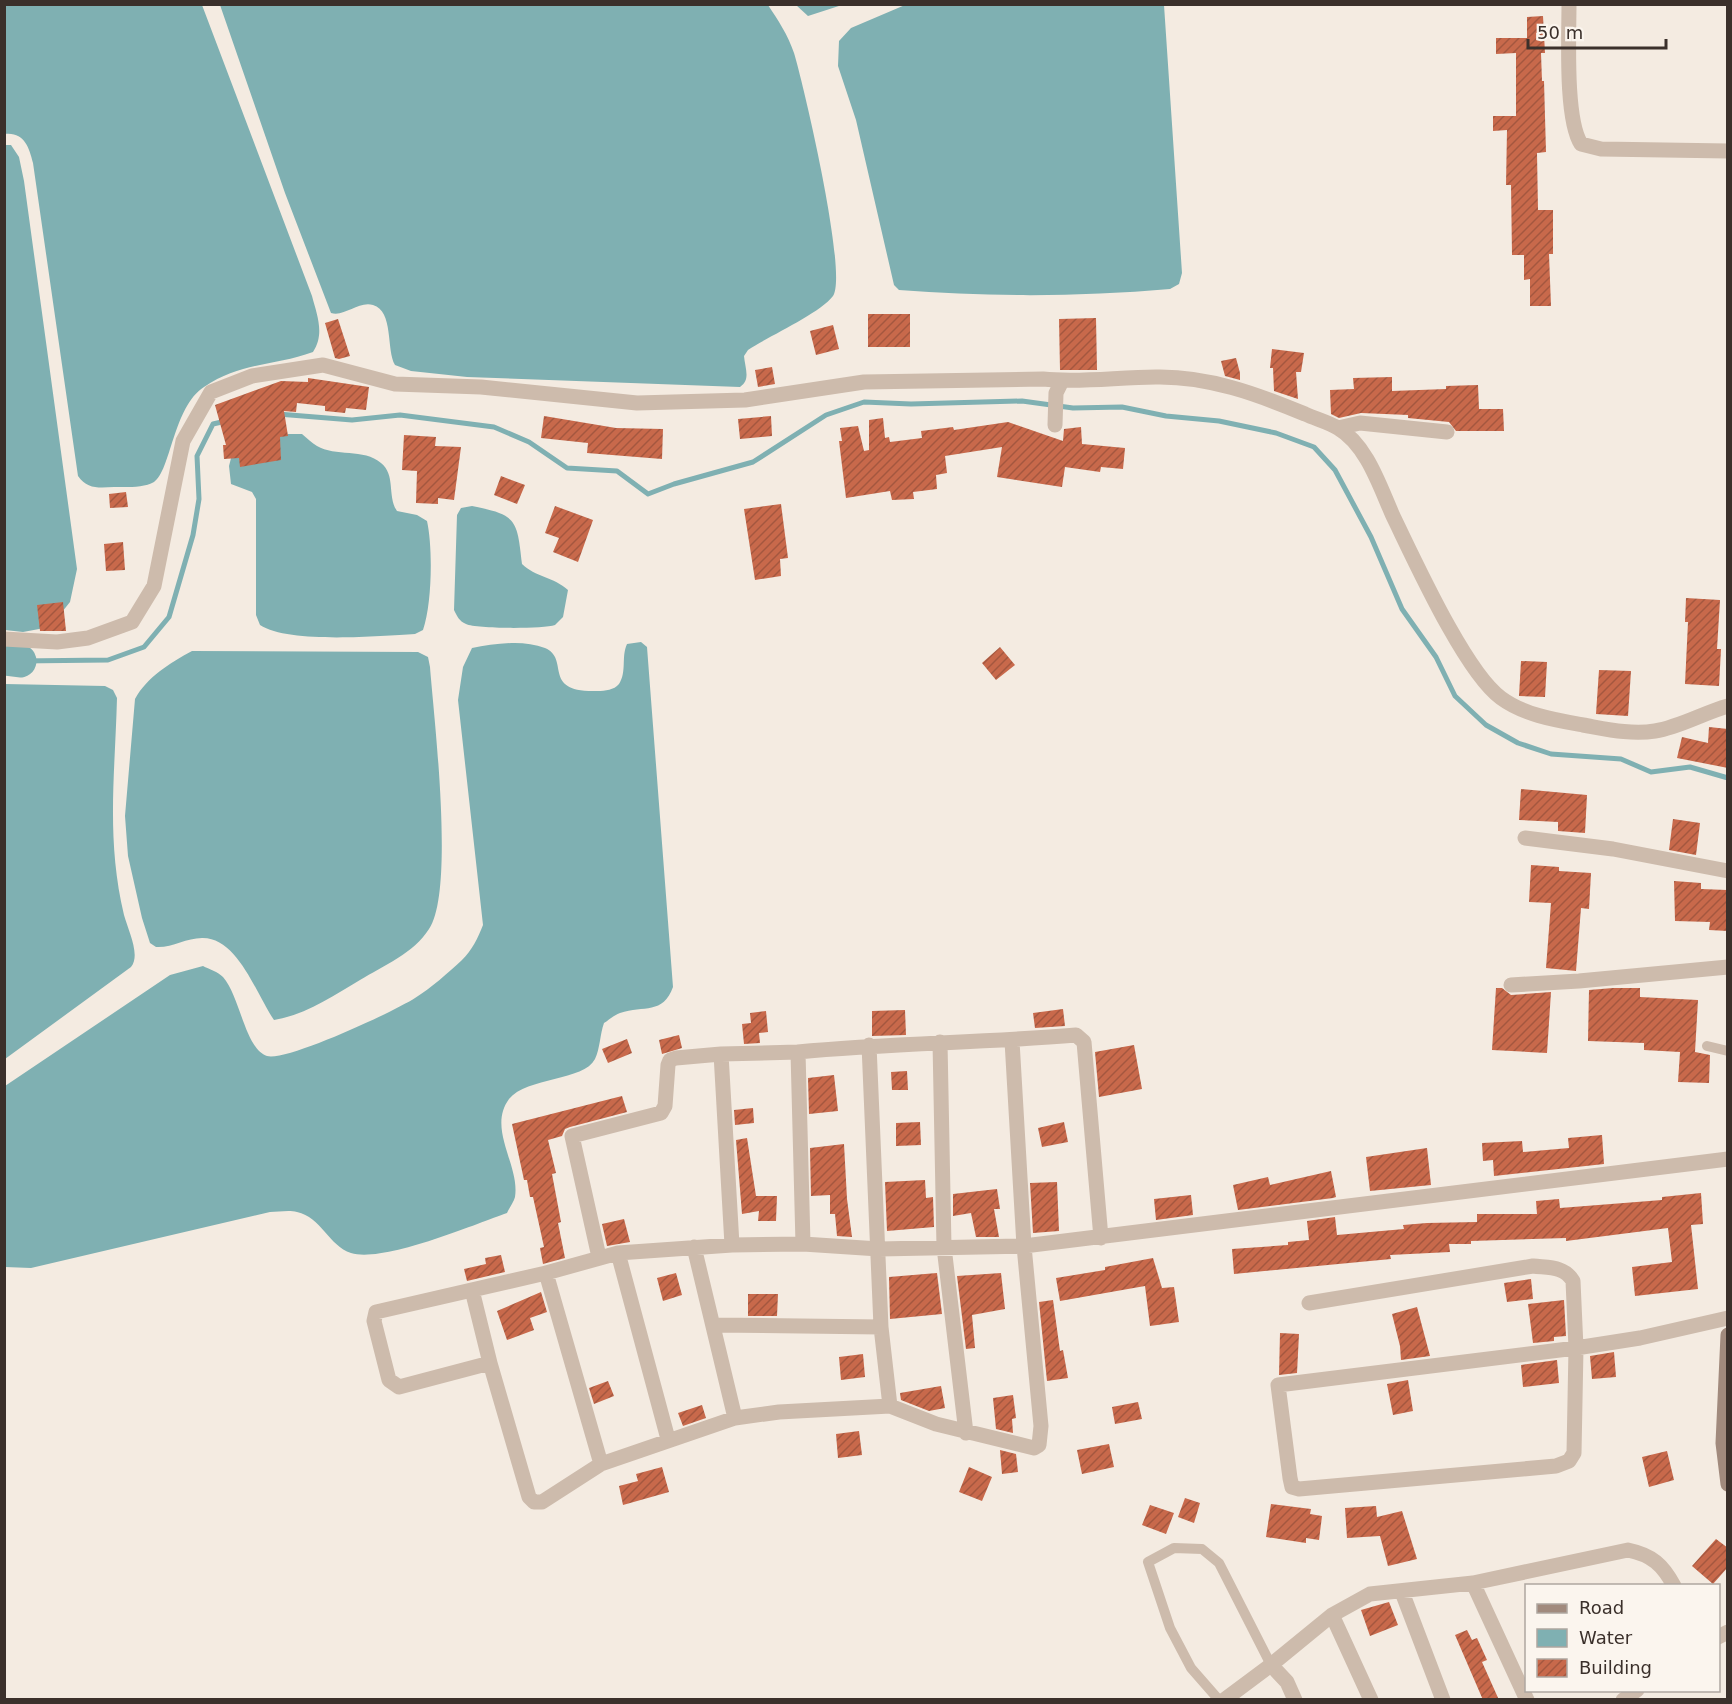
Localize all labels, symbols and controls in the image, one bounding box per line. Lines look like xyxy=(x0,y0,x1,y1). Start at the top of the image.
scale bar xyxy=(1528,12,1666,50)
text: 50 m xyxy=(1537,22,1583,43)
legend xyxy=(1525,1584,1720,1692)
text: Road xyxy=(1579,1597,1624,1618)
text: Water xyxy=(1579,1627,1633,1648)
text: Building xyxy=(1579,1657,1652,1678)

